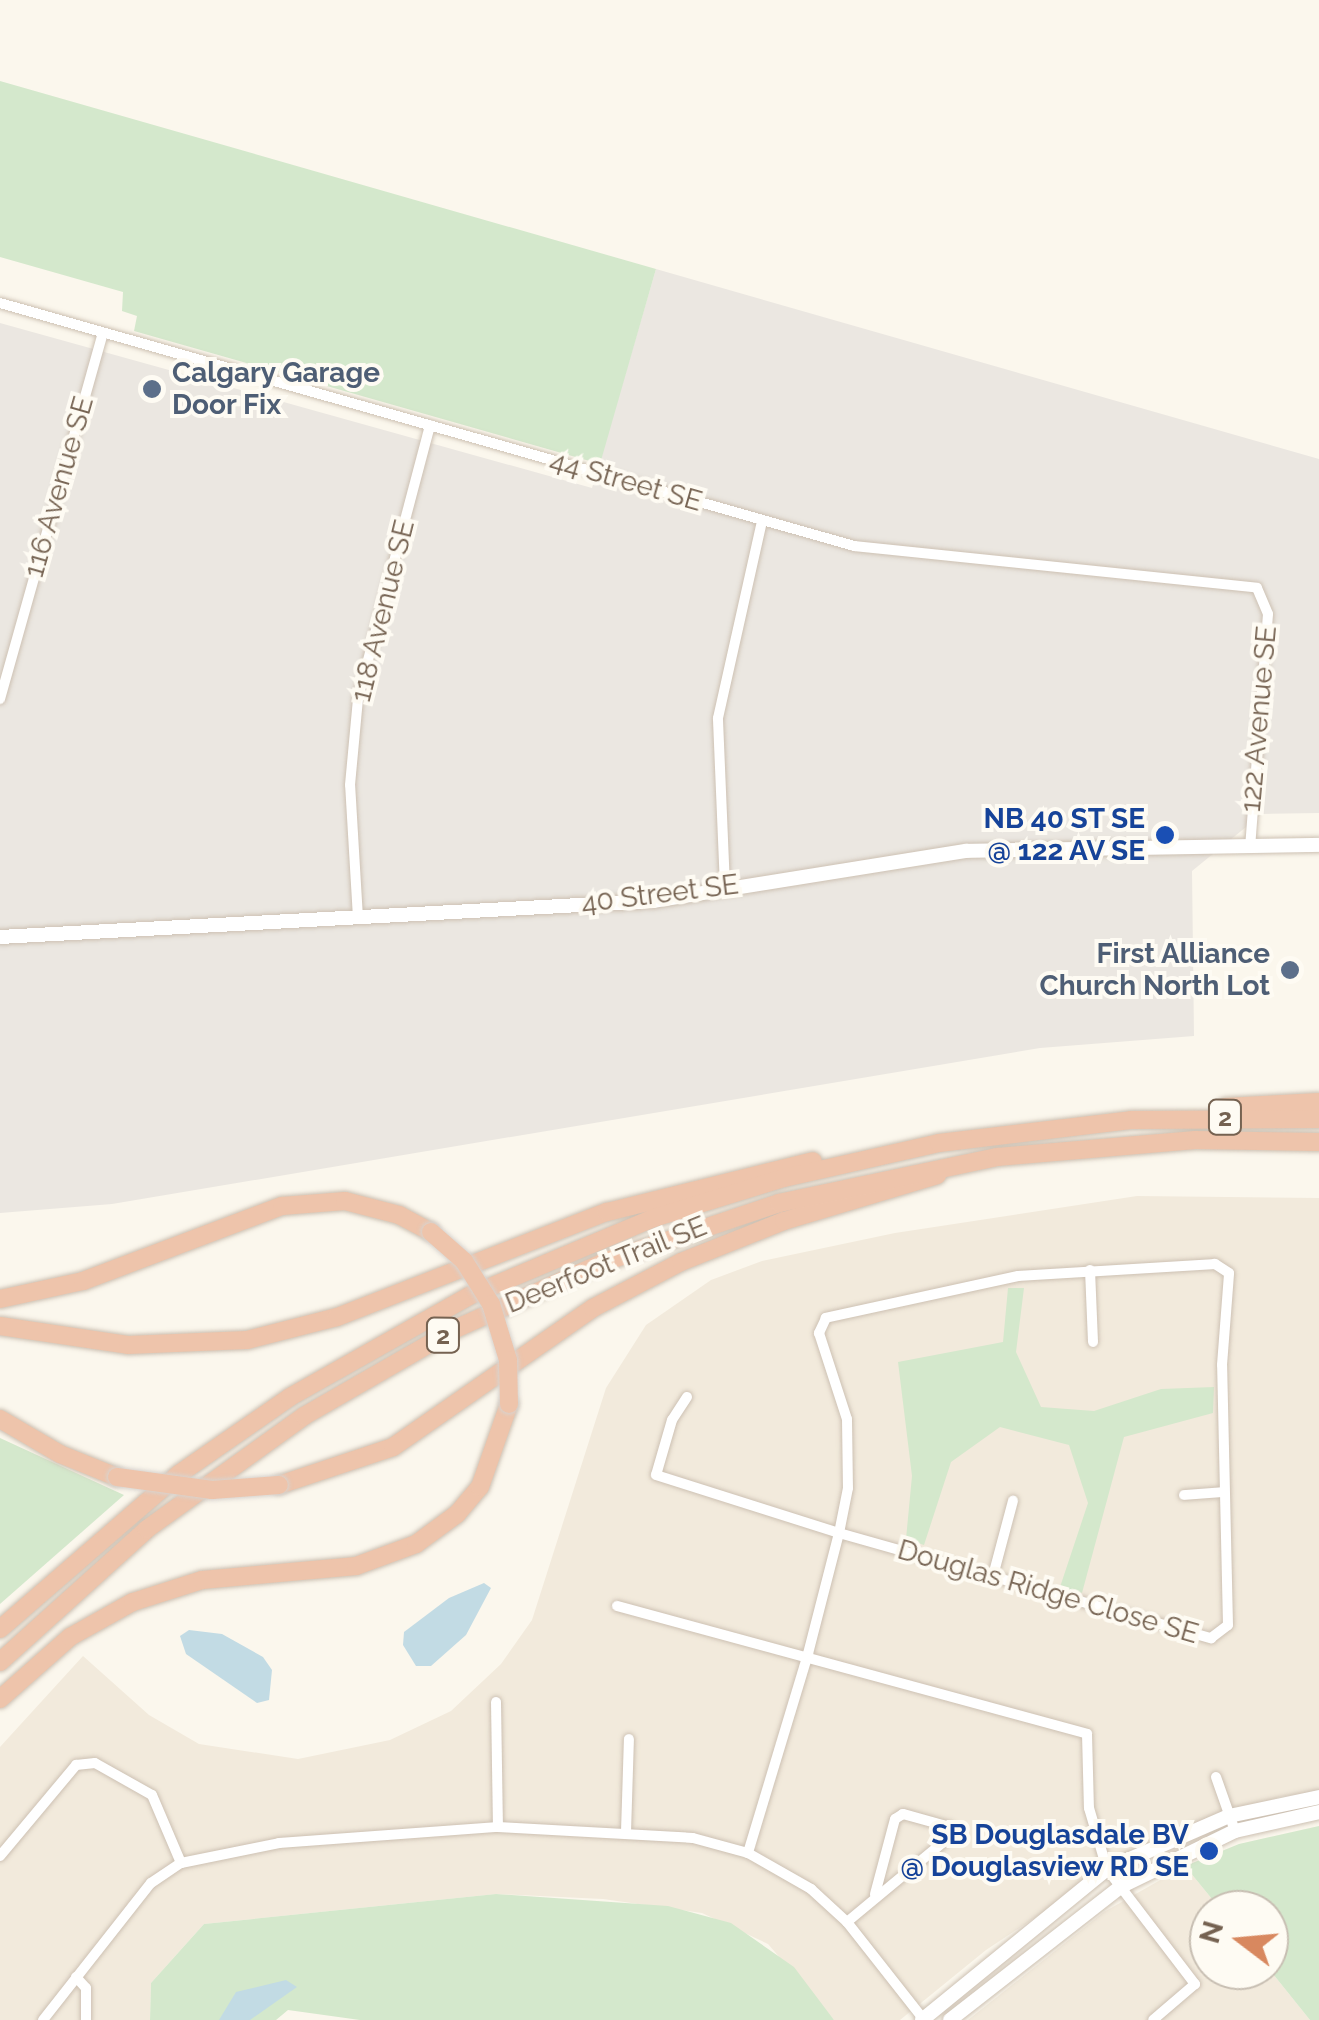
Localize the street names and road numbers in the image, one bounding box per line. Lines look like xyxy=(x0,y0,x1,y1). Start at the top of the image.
street label: 116 Avenue SE xyxy=(17,392,101,582)
street label: 44 Street SE xyxy=(546,443,706,519)
street label: 118 Avenue SE xyxy=(344,516,422,706)
street label: 122 Avenue SE xyxy=(1234,624,1284,814)
street label: 40 Street SE xyxy=(579,868,741,920)
road number: 2 xyxy=(1208,1097,1242,1137)
street label: Deerfoot Trail SE xyxy=(500,1209,712,1321)
road number: 2 xyxy=(426,1315,460,1355)
street label: Douglas Ridge Close SE xyxy=(894,1533,1202,1651)

